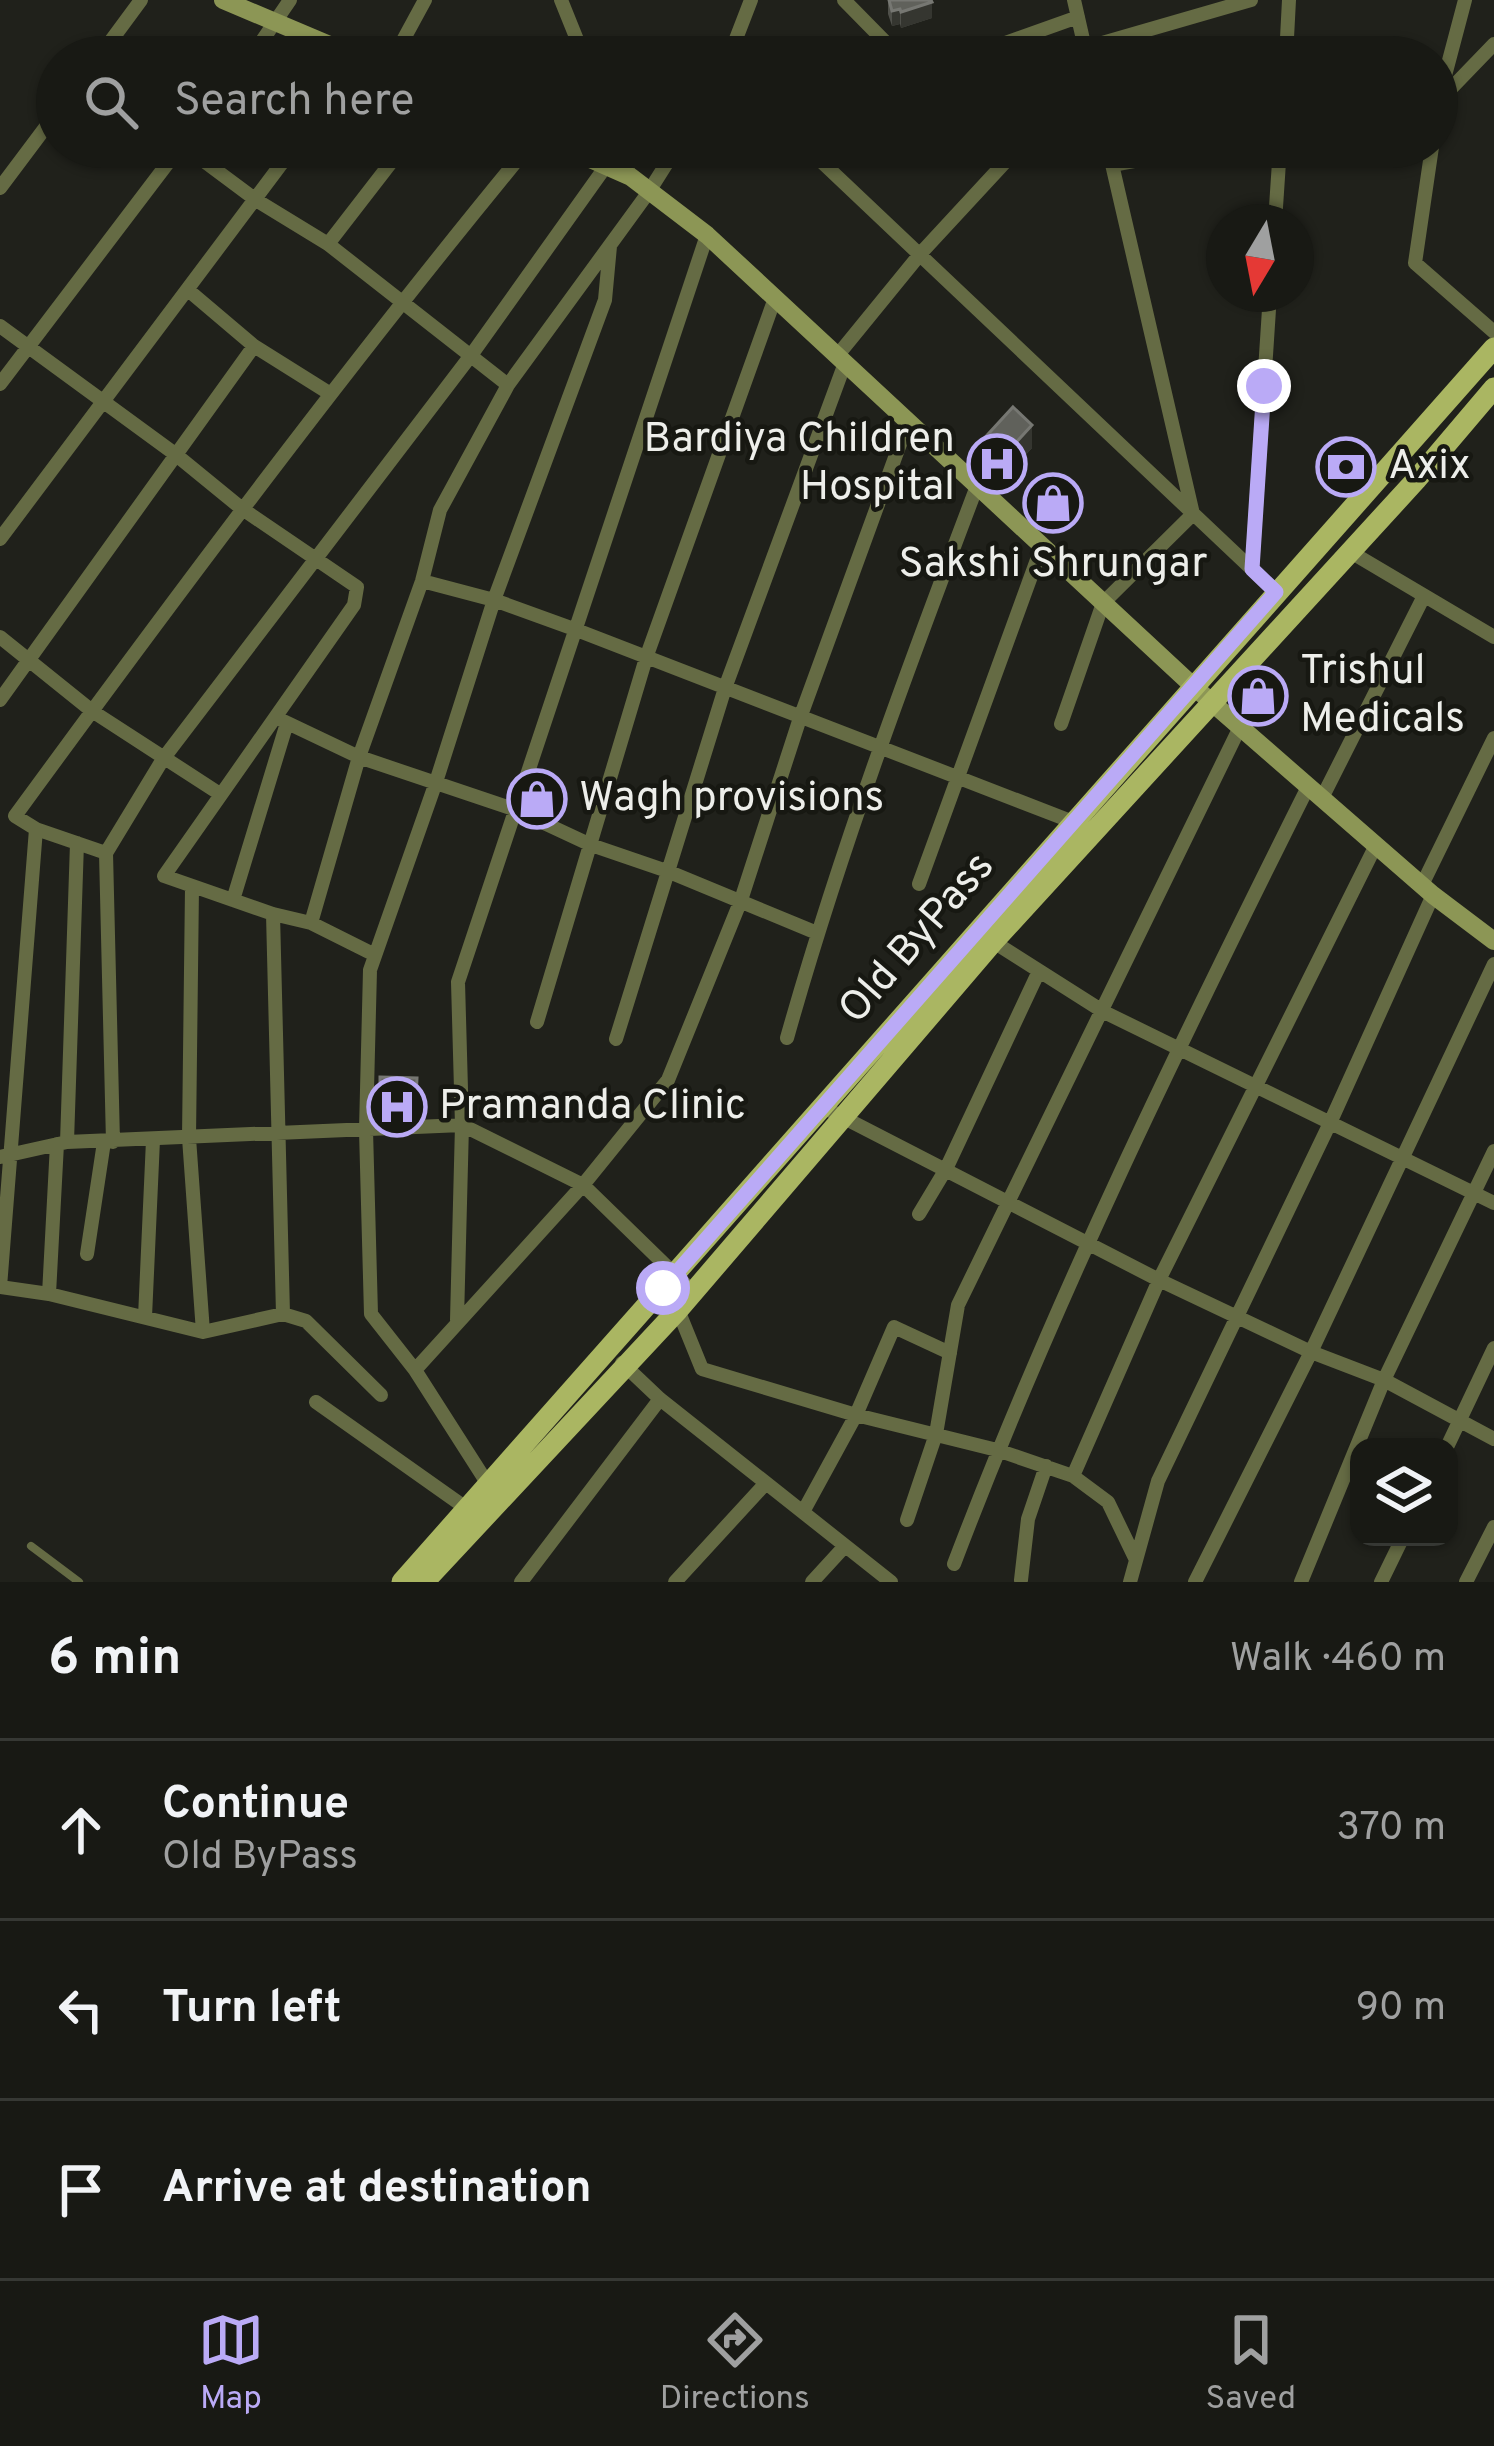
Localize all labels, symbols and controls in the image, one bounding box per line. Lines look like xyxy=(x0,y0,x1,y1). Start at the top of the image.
search box xyxy=(36,36,1458,168)
icon: search xyxy=(78,69,144,135)
text: Search here xyxy=(174,74,414,131)
north arrow xyxy=(1206,204,1314,312)
route end xyxy=(1237,359,1291,413)
place label: Bardiya Children Hospital xyxy=(643,414,955,515)
hospital icon: Bardiya Children Hospital xyxy=(966,433,1028,495)
bank icon: Axix xyxy=(1315,436,1377,498)
place label: Axix xyxy=(1388,441,1471,494)
shop icon: Sakshi Shrungar xyxy=(1022,472,1084,534)
place label: Sakshi Shrungar xyxy=(899,539,1208,592)
place label: Trishul Medicals xyxy=(1300,646,1465,747)
shop icon: Trishul Medicals xyxy=(1227,665,1289,727)
shop icon: Wagh provisions xyxy=(506,768,568,830)
place label: Wagh provisions xyxy=(579,773,884,826)
street label: Old ByPass xyxy=(829,842,1007,1036)
hospital icon: Pramanda Clinic xyxy=(366,1076,428,1138)
place label: Pramanda Clinic xyxy=(439,1081,746,1134)
route start xyxy=(636,1261,690,1315)
map controls xyxy=(1350,1438,1458,1546)
button: layers xyxy=(1350,1438,1458,1546)
text: 6 min xyxy=(48,1628,181,1693)
text: Walk · 460 m xyxy=(1230,1636,1446,1685)
text: Continue xyxy=(162,1777,349,1834)
icon: ahead xyxy=(48,1797,114,1863)
text: 370 m xyxy=(1336,1805,1446,1854)
text: Old ByPass xyxy=(162,1834,358,1883)
icon: left xyxy=(48,1977,114,2043)
text: Turn left xyxy=(162,1981,341,2038)
text: 90 m xyxy=(1356,1985,1446,2034)
icon: arrive xyxy=(48,2157,114,2223)
text: Arrive at destination xyxy=(162,2161,592,2218)
tab: Map xyxy=(198,2307,264,2421)
tab: Directions xyxy=(660,2307,810,2421)
tab: Saved xyxy=(1205,2307,1296,2421)

